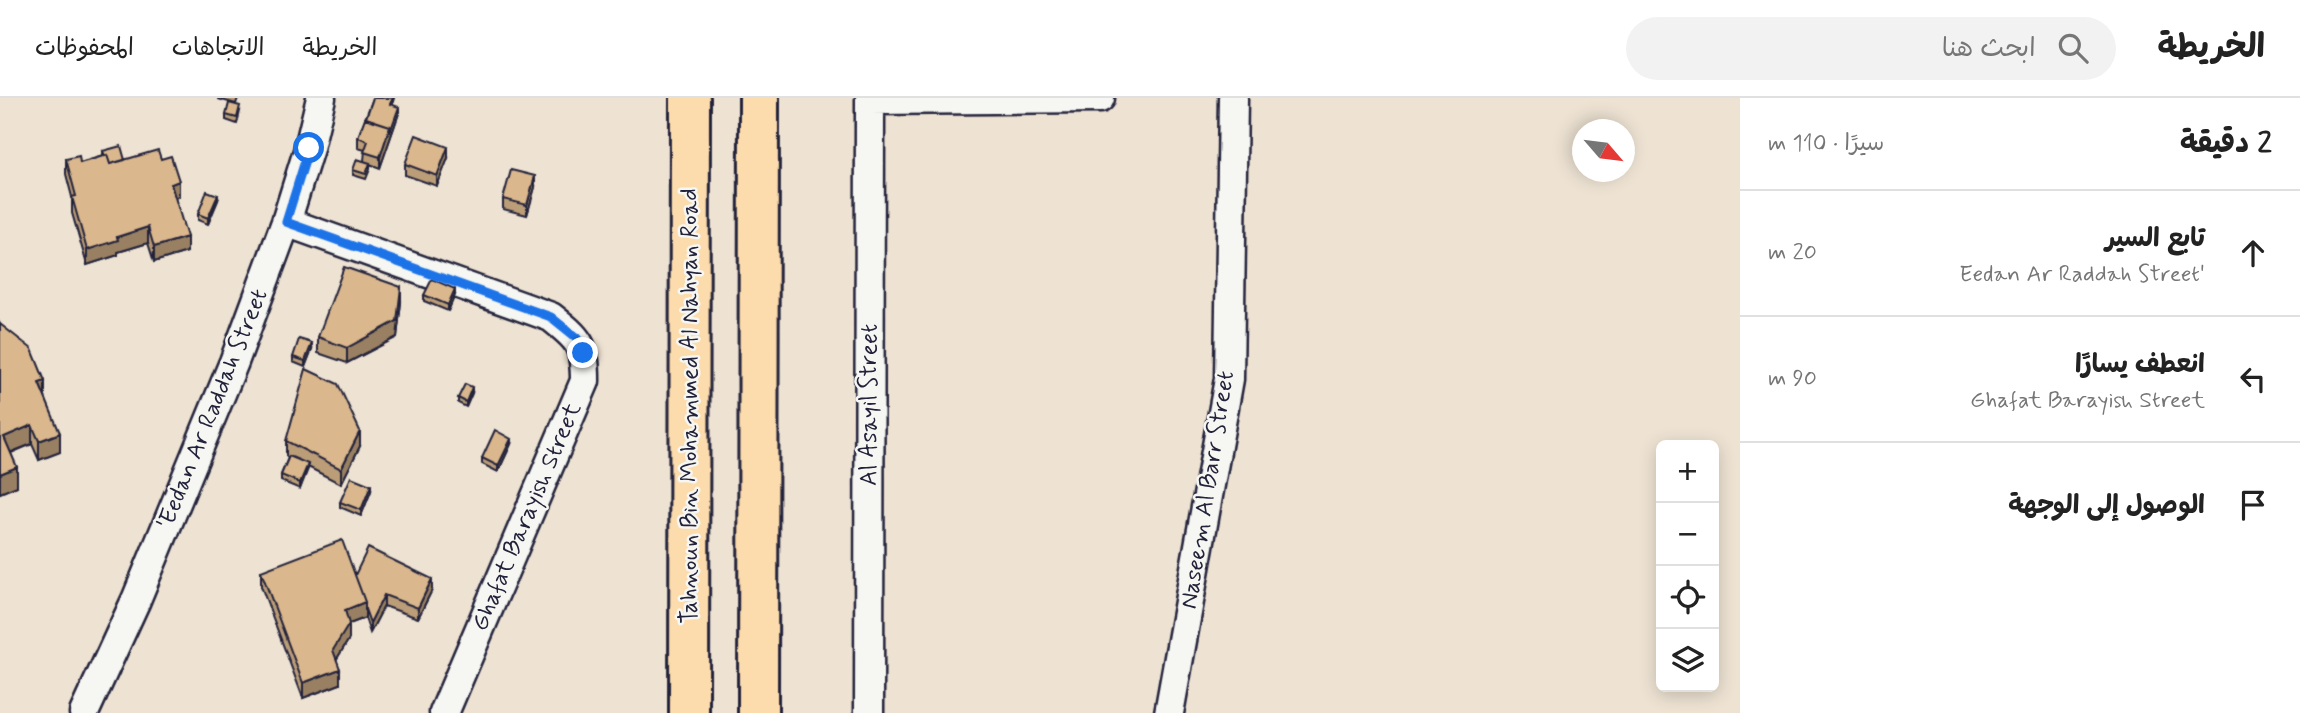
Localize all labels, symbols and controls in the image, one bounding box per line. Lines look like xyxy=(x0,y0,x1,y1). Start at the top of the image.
search box xyxy=(1626,17,2116,80)
text: الخريطة xyxy=(2158,26,2265,70)
icon: search xyxy=(2054,29,2092,67)
text: ابحث هنا xyxy=(1942,32,2036,66)
text: المحفوظات xyxy=(35,33,134,64)
text: الاتجاهات xyxy=(172,33,265,64)
text: الخريطة xyxy=(303,33,377,64)
north arrow xyxy=(1572,119,1635,182)
text: 2 دقيقة xyxy=(2180,124,2272,163)
text: سيرًا · 110 m xyxy=(1768,129,1884,159)
route start xyxy=(293,132,324,163)
street label: Tahnoun Bin Mohammed Al Nahyan Road xyxy=(675,188,706,624)
text: تابع السير xyxy=(2105,222,2205,256)
icon: ahead xyxy=(2234,234,2272,272)
text: 20 m xyxy=(1768,238,1817,268)
text: 'Eedan Ar Raddah Street xyxy=(1959,260,2205,290)
street label: 'Eedan Ar Raddah Street xyxy=(151,284,275,534)
street label: Al Asayil Street xyxy=(854,324,885,486)
route end xyxy=(567,337,598,368)
text: انعطف يسارًا xyxy=(2075,348,2205,382)
icon: left xyxy=(2234,360,2272,398)
text: 90 m xyxy=(1768,364,1817,394)
street label: Naseem Al Barr Street xyxy=(1174,369,1242,611)
text: Ghafat Barayish Street xyxy=(1970,386,2205,416)
street label: Ghafat Barayish Street xyxy=(465,398,589,636)
map controls xyxy=(1656,440,1719,692)
button: + xyxy=(1656,440,1719,503)
icon: arrive xyxy=(2234,486,2272,524)
text: الوصول إلى الوجهة xyxy=(2008,489,2205,523)
button: − xyxy=(1656,503,1719,566)
button: locate xyxy=(1656,566,1719,629)
button: layers xyxy=(1656,629,1719,692)

